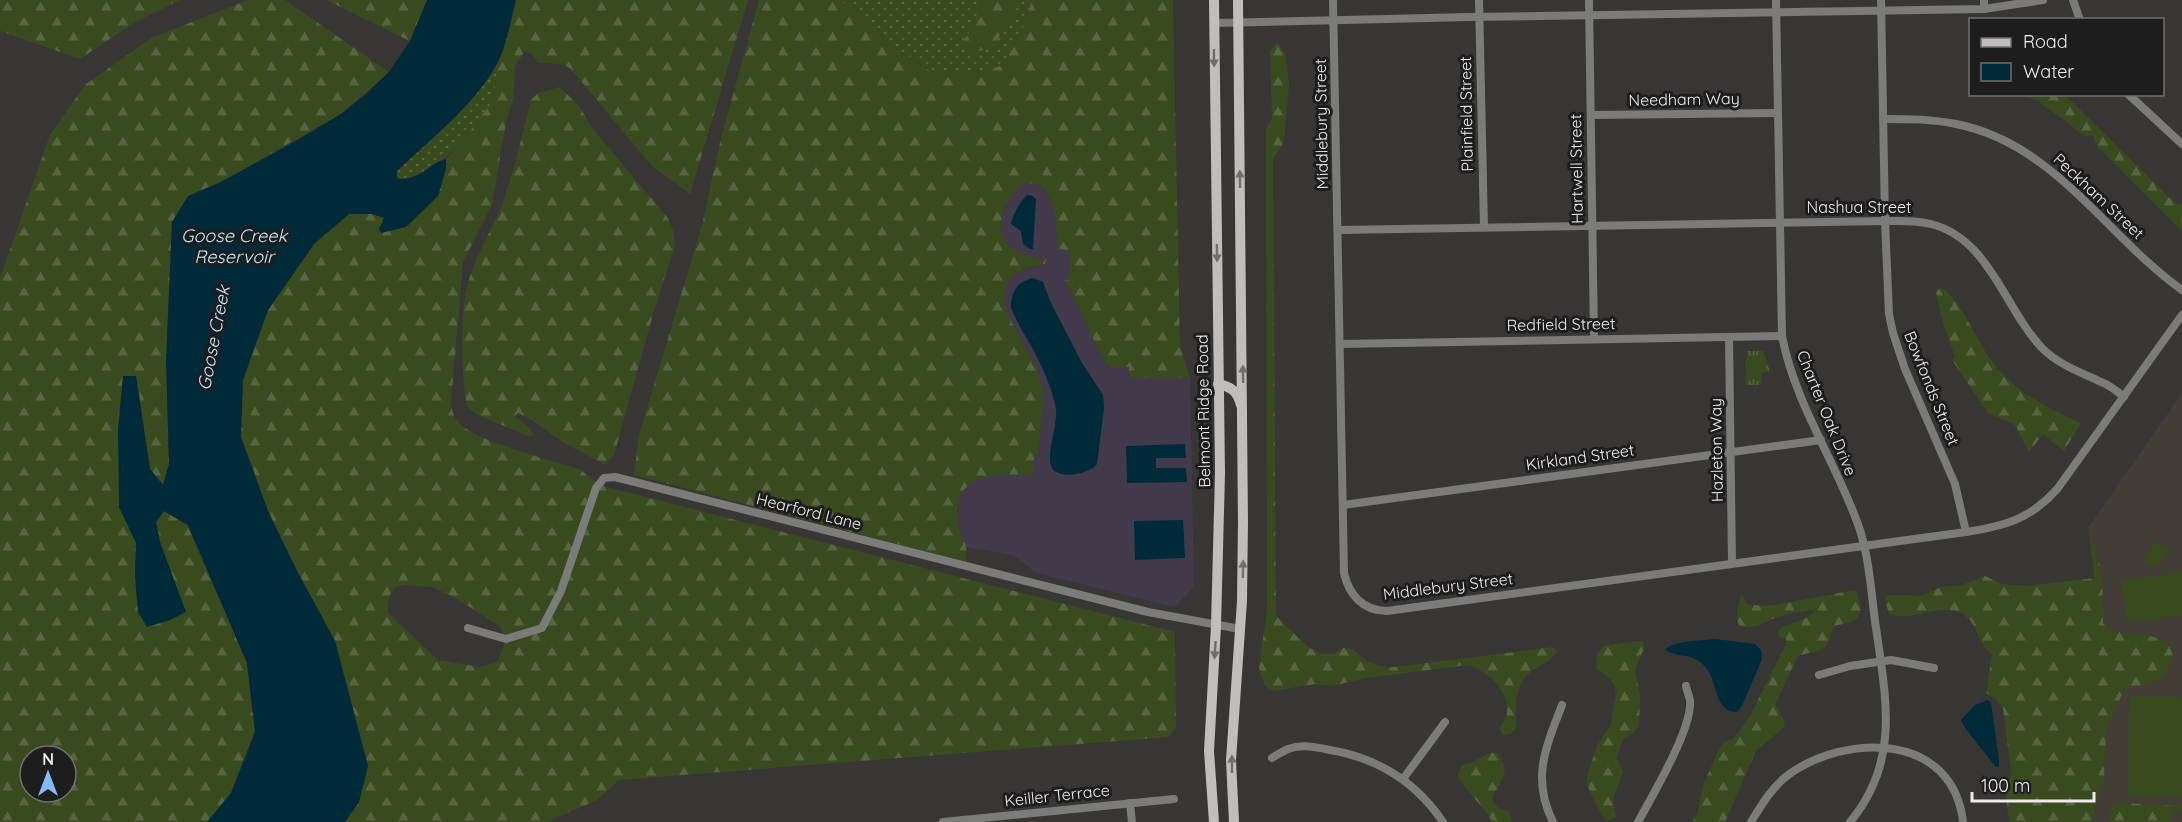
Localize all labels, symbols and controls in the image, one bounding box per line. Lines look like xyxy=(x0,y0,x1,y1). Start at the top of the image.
legend xyxy=(1969,18,2164,96)
text: Road xyxy=(2023,30,2068,53)
one-way arrow xyxy=(1209,49,1219,68)
street label: Plainfield Street xyxy=(1455,56,1477,172)
street label: Middlebury Street xyxy=(1310,58,1332,190)
text: Water xyxy=(2023,60,2074,83)
street label: Needham Way xyxy=(1628,88,1740,110)
street label: Hartwell Street xyxy=(1565,114,1587,224)
street label: Peckham Street xyxy=(2050,149,2148,243)
one-way arrow xyxy=(1235,169,1245,188)
street label: Nashua Street xyxy=(1807,197,1911,217)
water label: Goose Creek Reservoir xyxy=(181,224,288,268)
one-way arrow xyxy=(1212,244,1222,263)
water label: Goose Creek xyxy=(192,282,235,392)
street label: Redfield Street xyxy=(1506,313,1616,335)
street label: Bowfonds Street xyxy=(1900,328,1964,448)
street label: Belmont Ridge Road xyxy=(1192,334,1214,488)
street label: Charter Oak Drive xyxy=(1793,347,1861,479)
one-way arrow xyxy=(1238,364,1248,383)
street label: Hazleton Way xyxy=(1705,398,1727,502)
street label: Kirkland Street xyxy=(1524,439,1636,475)
street label: Hearford Lane xyxy=(754,488,864,534)
one-way arrow xyxy=(1238,559,1247,578)
street label: Middlebury Street xyxy=(1382,568,1514,604)
one-way arrow xyxy=(1210,641,1219,660)
north arrow xyxy=(18,744,78,804)
text: N xyxy=(42,749,54,769)
one-way arrow xyxy=(1227,754,1237,773)
scale bar xyxy=(1972,765,2094,803)
text: 100 m xyxy=(1981,774,2030,797)
street label: Keiller Terrace xyxy=(1003,780,1111,810)

